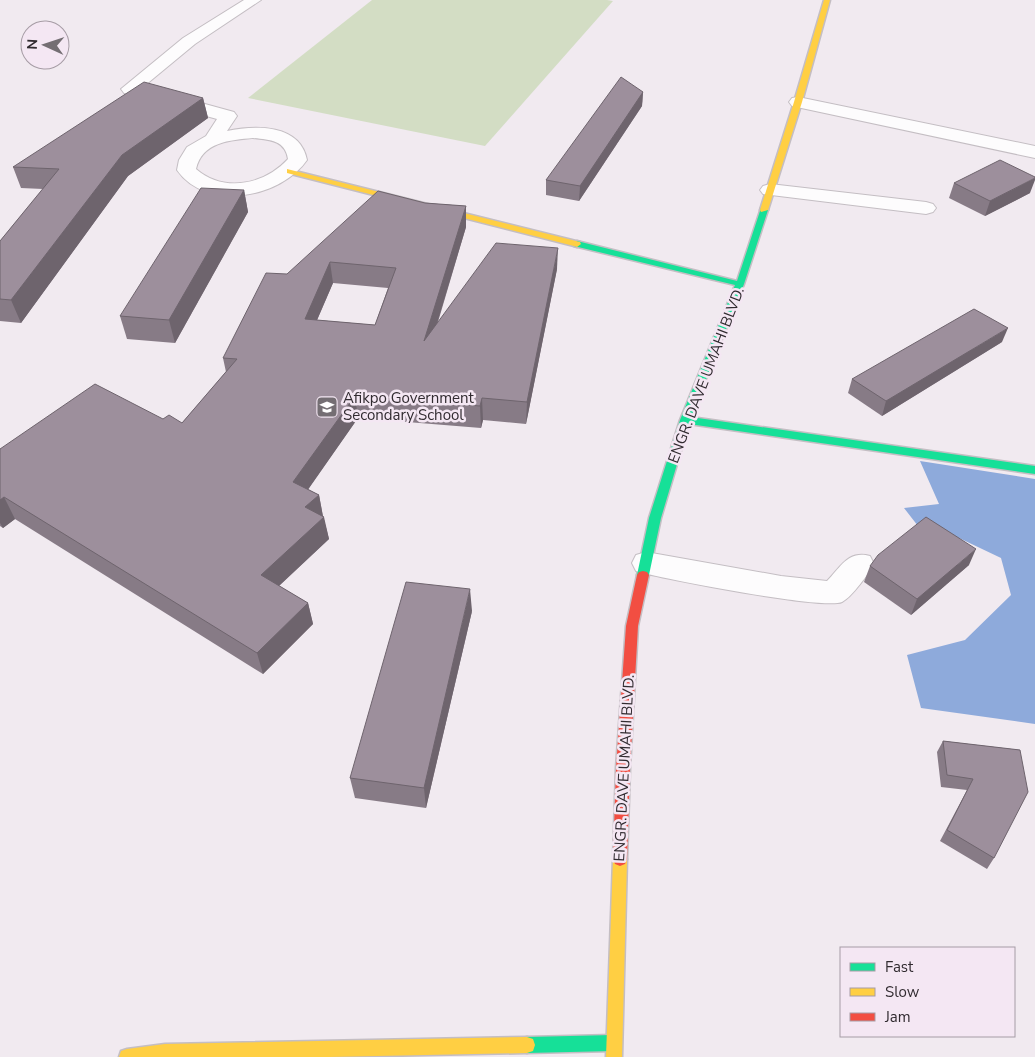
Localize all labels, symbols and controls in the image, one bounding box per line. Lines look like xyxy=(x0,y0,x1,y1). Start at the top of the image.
north arrow xyxy=(20,20,70,70)
text: N xyxy=(23,39,42,50)
street label: ENGR. DAVE UMAHI BLVD. xyxy=(663,284,749,466)
place label: Afikpo Government Secondary School xyxy=(343,388,475,425)
school or university icon: Afikpo Government Secondary School xyxy=(315,395,339,419)
street label: ENGR. DAVE UMAHI BLVD. xyxy=(609,674,639,862)
legend xyxy=(840,947,1015,1037)
text: Fast xyxy=(885,957,914,977)
text: Slow xyxy=(885,982,920,1002)
text: Jam xyxy=(884,1007,911,1027)

